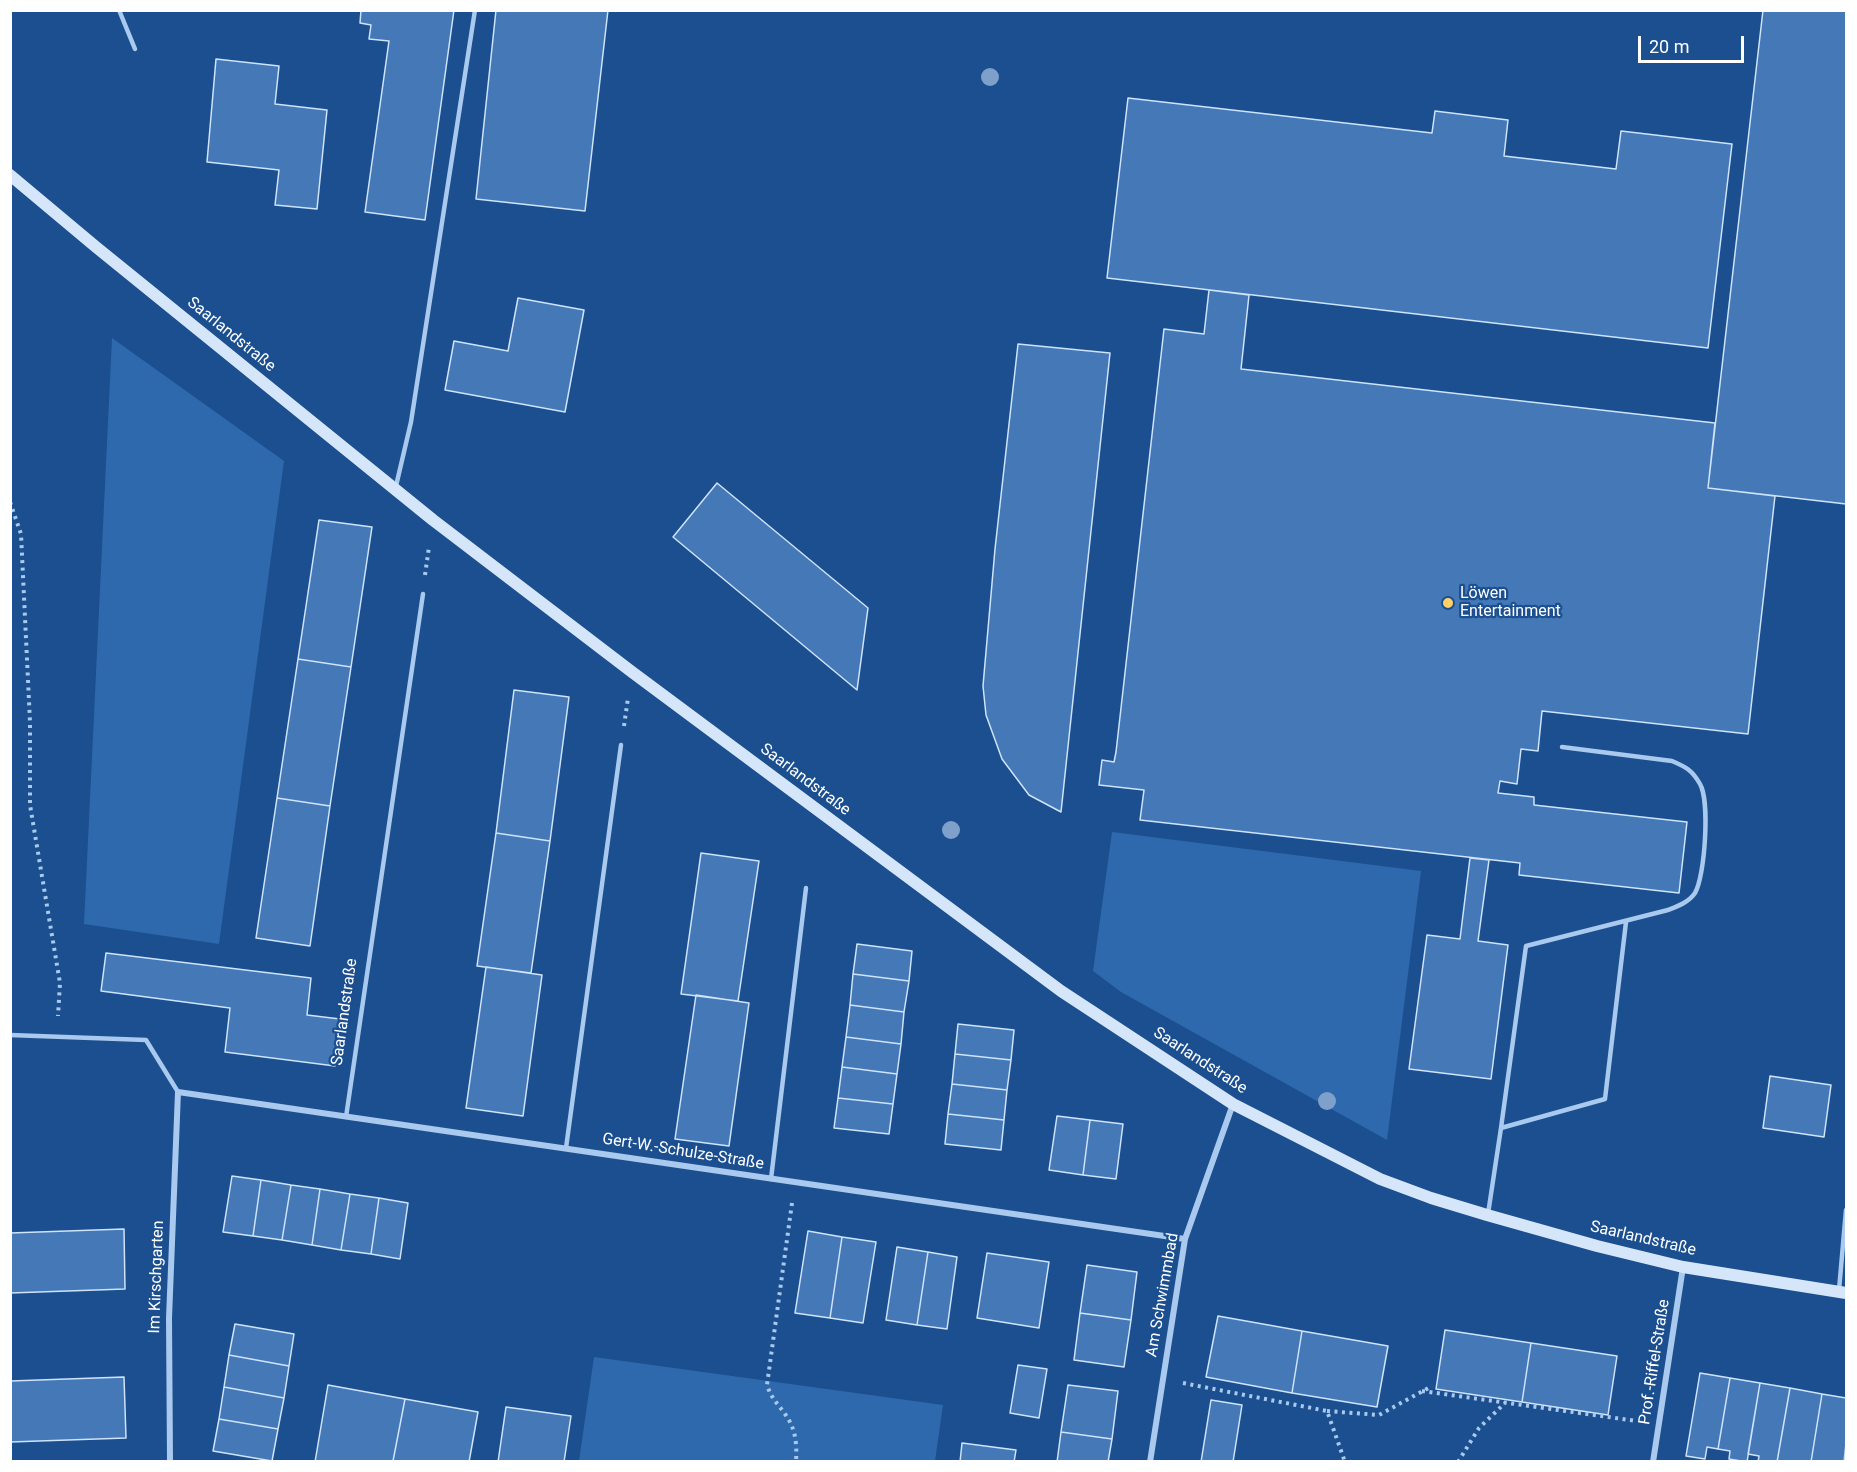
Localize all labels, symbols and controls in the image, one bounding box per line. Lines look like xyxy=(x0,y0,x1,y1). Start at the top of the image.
scale bar xyxy=(1641,24,1748,62)
text: 20 m xyxy=(1649,36,1689,57)
street label: Saarlandstraße xyxy=(183,294,279,376)
place label: Löwen Entertainment xyxy=(1460,584,1561,622)
marker: Löwen Entertainment xyxy=(1441,596,1455,610)
street label: Saarlandstraße xyxy=(756,740,854,820)
street label: Saarlandstraße xyxy=(328,957,362,1067)
street label: Saarlandstraße xyxy=(1149,1024,1251,1098)
street label: Gert-W.-Schulze-Straße xyxy=(601,1130,765,1174)
street label: Saarlandstraße xyxy=(1588,1217,1698,1261)
street label: Im Kirschgarten xyxy=(145,1220,169,1334)
street label: Am Schwimmbad xyxy=(1143,1231,1183,1359)
street label: Prof.-Riffel-Straße xyxy=(1636,1298,1674,1426)

